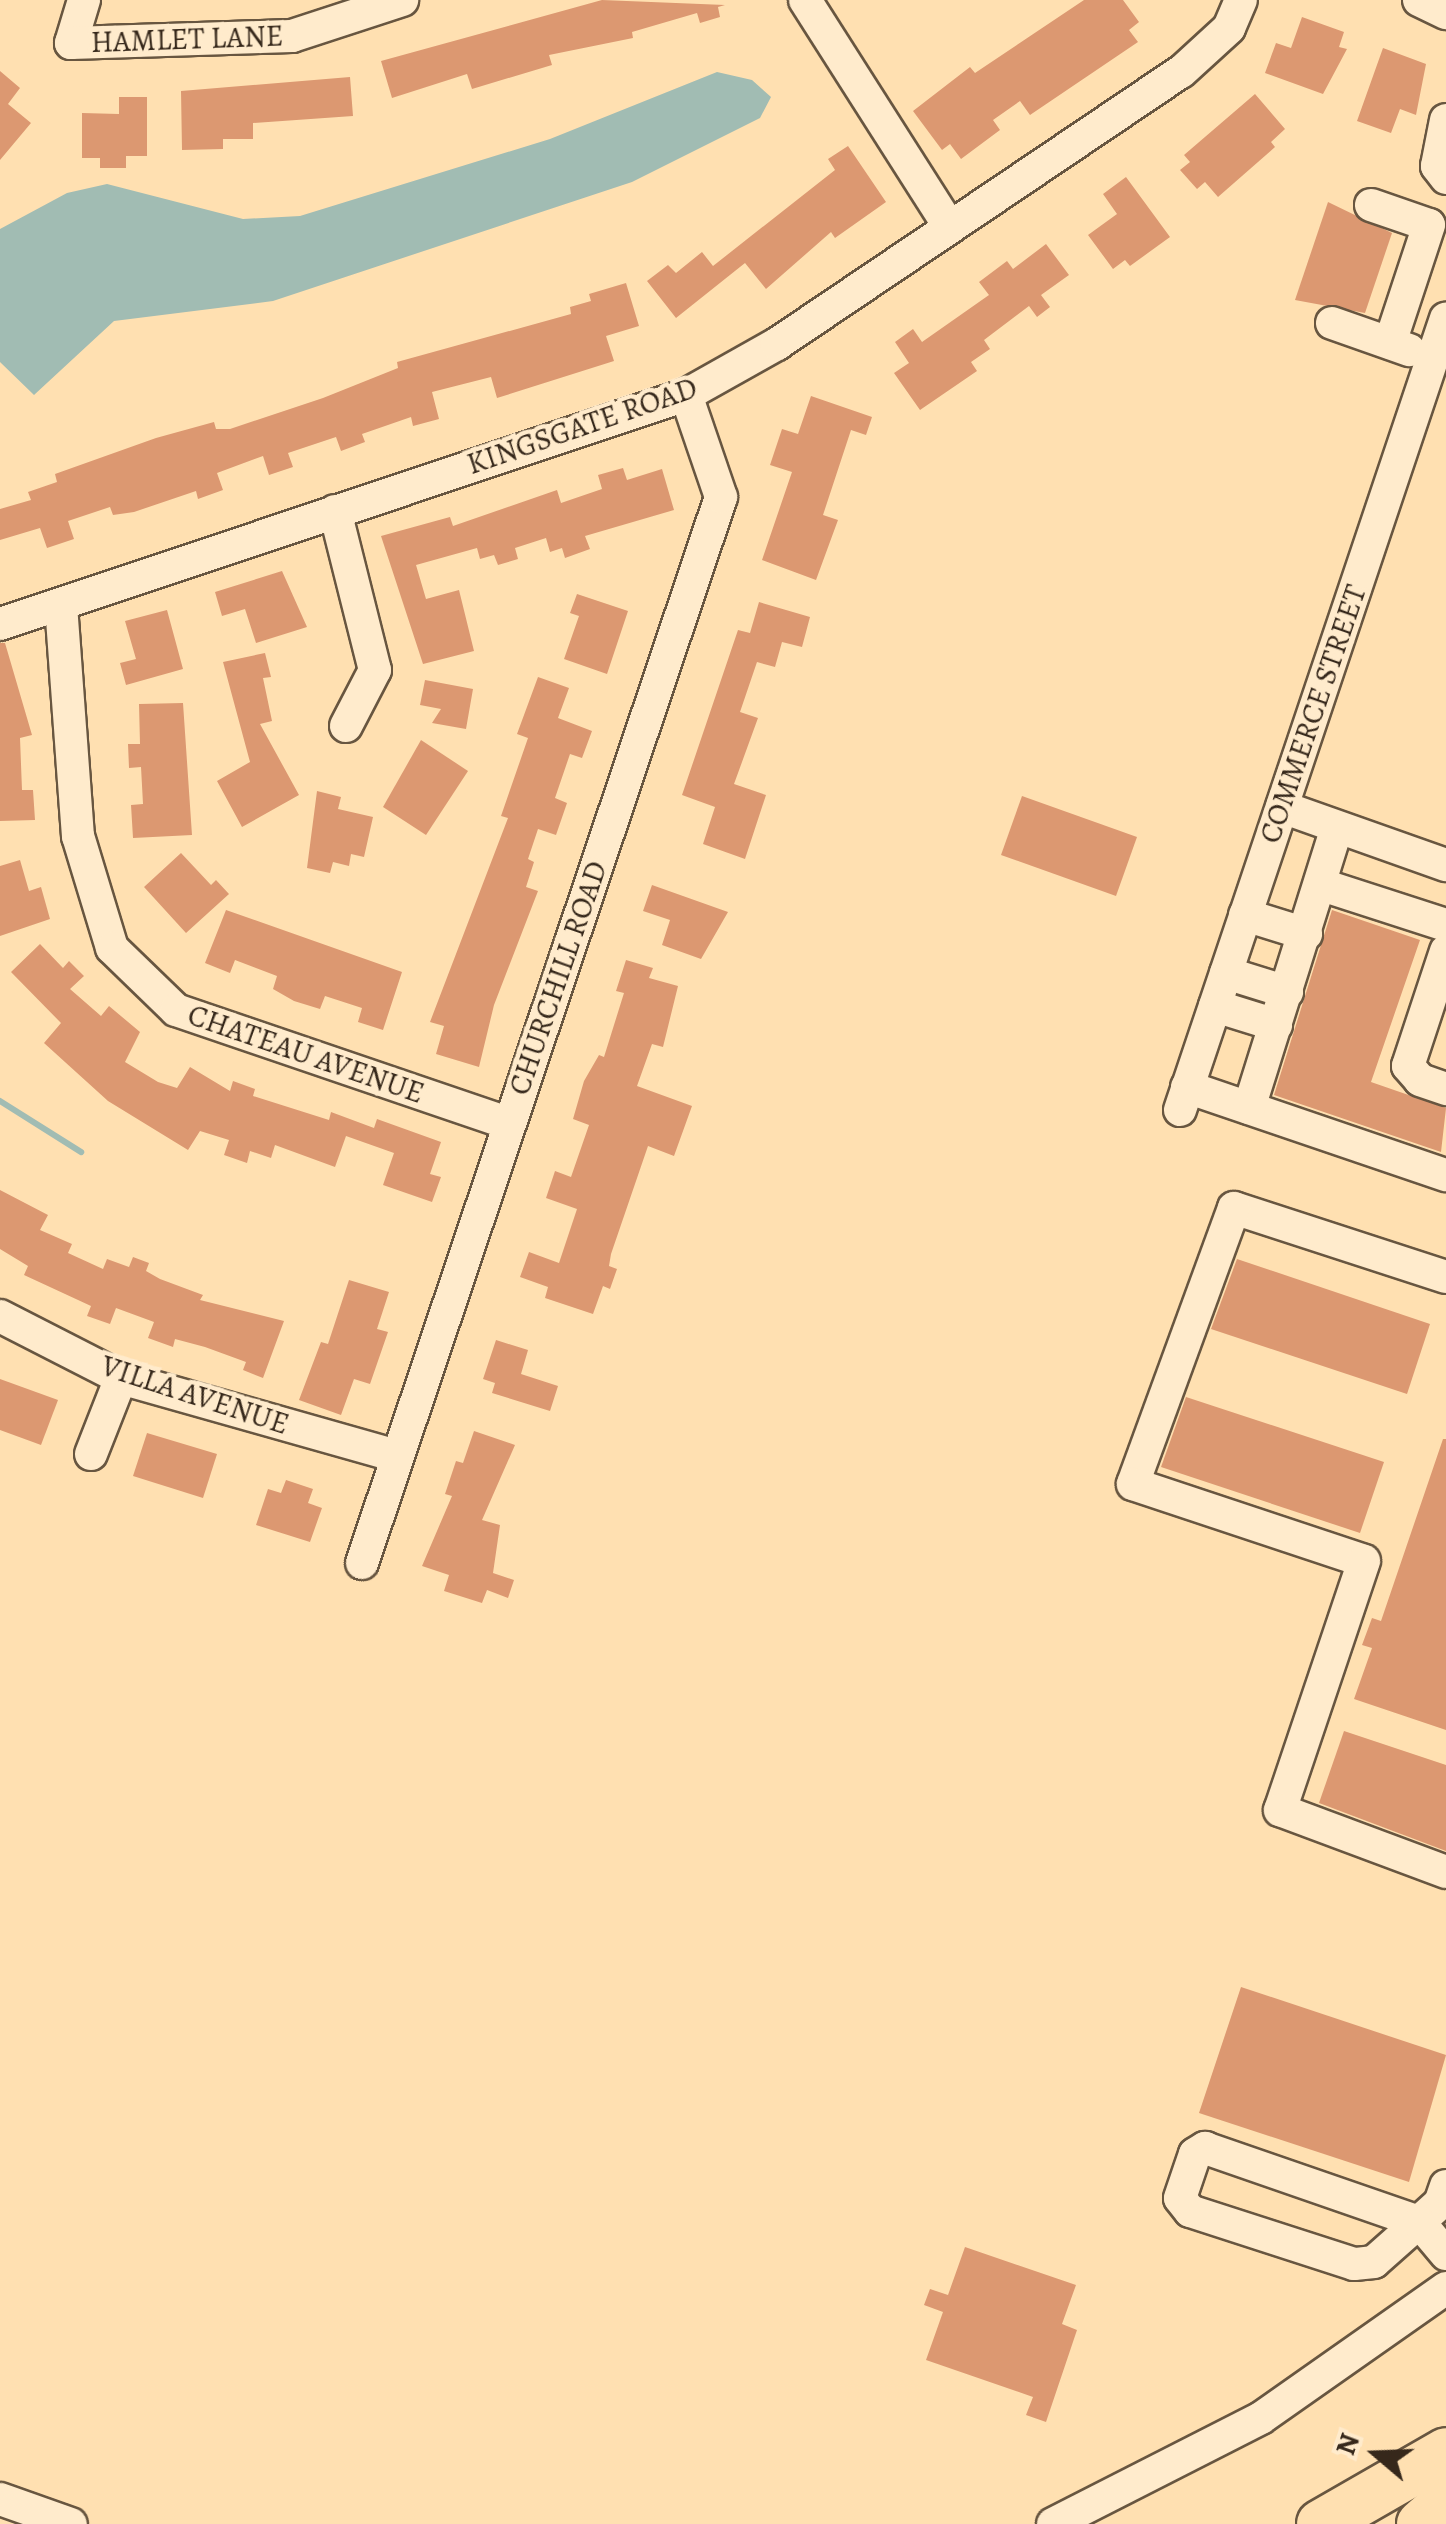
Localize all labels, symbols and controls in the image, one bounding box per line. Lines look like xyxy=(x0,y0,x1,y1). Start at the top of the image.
street label: HAMLET LANE xyxy=(90,18,284,60)
street label: KINGSGATE ROAD xyxy=(462,370,702,482)
street label: COMMERCE STREET xyxy=(1252,580,1374,848)
street label: CHURCHILL ROAD xyxy=(501,856,615,1100)
street label: CHATEAU AVENUE xyxy=(183,997,429,1111)
street label: VILLA AVENUE xyxy=(97,1348,293,1442)
north arrow xyxy=(1326,2404,1426,2504)
text: N xyxy=(1326,2428,1369,2460)

